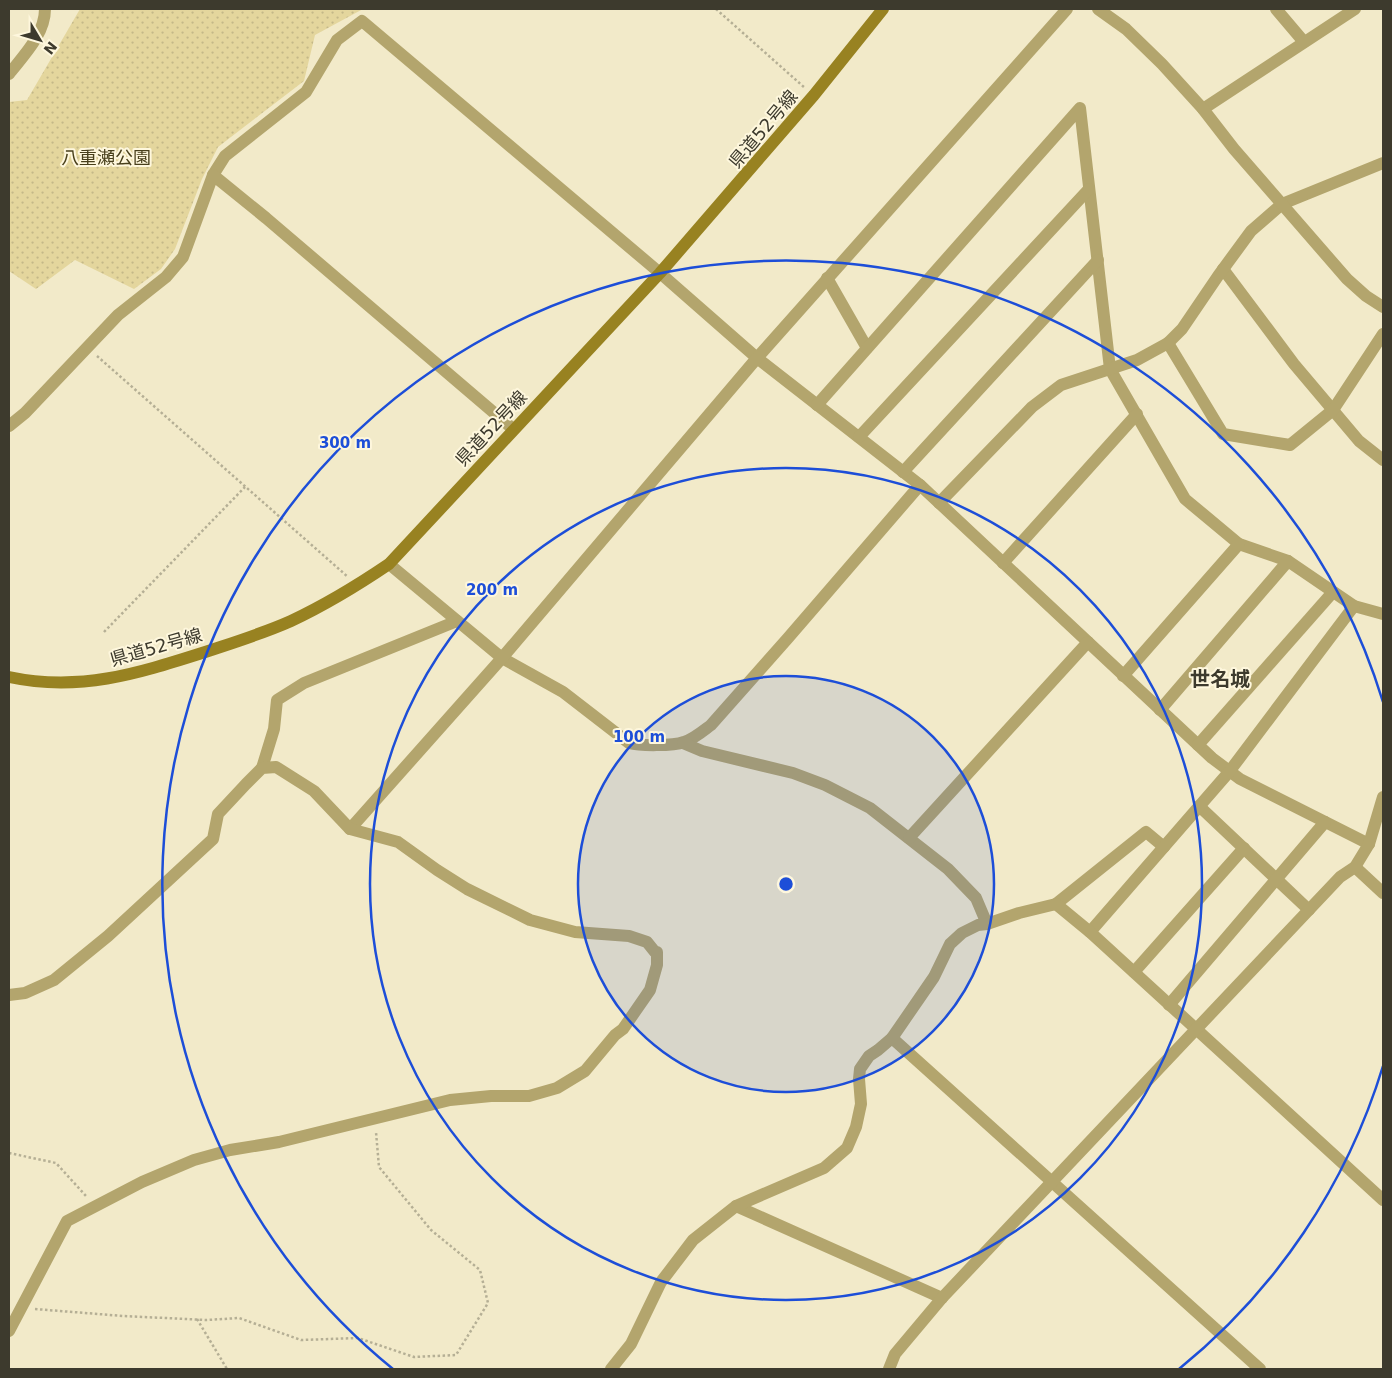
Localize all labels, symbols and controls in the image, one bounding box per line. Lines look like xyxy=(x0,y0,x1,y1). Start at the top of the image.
north arrow xyxy=(15,15,65,65)
text: N xyxy=(40,38,60,58)
street label: 県道52号線 xyxy=(724,86,802,172)
park label: 八重瀬公園 xyxy=(61,147,151,168)
street label: 県道52号線 xyxy=(451,386,531,470)
text: 300 m xyxy=(319,434,371,452)
text: 200 m xyxy=(466,581,518,599)
street label: 県道52号線 xyxy=(107,624,205,670)
district label: 世名城 xyxy=(1190,667,1250,691)
text: 100 m xyxy=(613,728,665,746)
centre of rings xyxy=(777,875,795,893)

